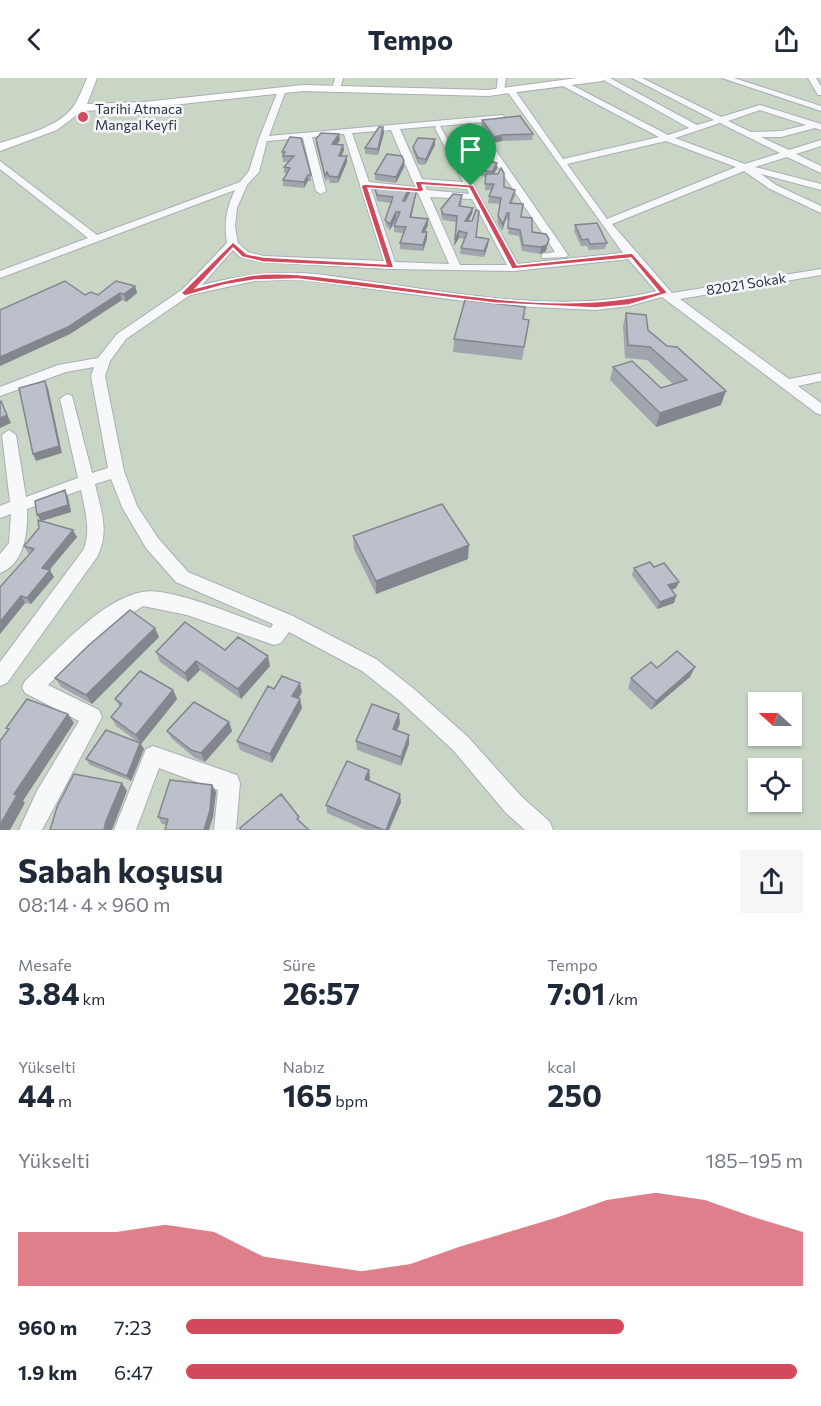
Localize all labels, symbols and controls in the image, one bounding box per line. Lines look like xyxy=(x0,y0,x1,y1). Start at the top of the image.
icon: back xyxy=(18,23,51,56)
text: Tempo xyxy=(368,23,453,56)
icon: share xyxy=(770,23,803,56)
place label: Tarihi Atmaca Mangal Keyfi xyxy=(95,100,182,133)
marker: Tarihi Atmaca Mangal Keyfi xyxy=(76,110,90,124)
pin xyxy=(445,124,496,186)
icon: arrive xyxy=(454,133,487,166)
street label: 82021 Sokak xyxy=(705,269,788,298)
north arrow xyxy=(748,692,802,746)
map controls xyxy=(748,692,802,812)
button: locate xyxy=(748,758,802,812)
text: Sabah koşusu xyxy=(18,849,223,890)
button: share xyxy=(740,850,803,913)
text: 08:14 · 4 × 960 m xyxy=(18,892,170,916)
text: Mesafe xyxy=(18,955,72,974)
text: Süre xyxy=(283,955,316,974)
text: Tempo xyxy=(547,955,598,974)
text: 3.84 xyxy=(18,974,80,1011)
text: 26:57 xyxy=(283,974,360,1011)
text: 7:01 xyxy=(547,974,605,1011)
text: km xyxy=(80,989,105,1008)
text: /km xyxy=(605,989,638,1008)
text: Yükselti xyxy=(18,1057,76,1076)
text: Nabız xyxy=(283,1057,325,1076)
text: kcal xyxy=(547,1057,576,1076)
text: 44 xyxy=(18,1076,55,1113)
text: 165 xyxy=(283,1076,332,1113)
text: 250 xyxy=(547,1076,602,1113)
text: m xyxy=(55,1091,72,1110)
text: bpm xyxy=(332,1091,368,1110)
text: Yükselti xyxy=(18,1148,90,1172)
text: 185–195 m xyxy=(706,1148,803,1172)
text: 960 m xyxy=(18,1315,77,1339)
text: 7:23 xyxy=(114,1315,152,1339)
text: 1.9 km xyxy=(18,1360,77,1384)
text: 6:47 xyxy=(114,1360,153,1384)

